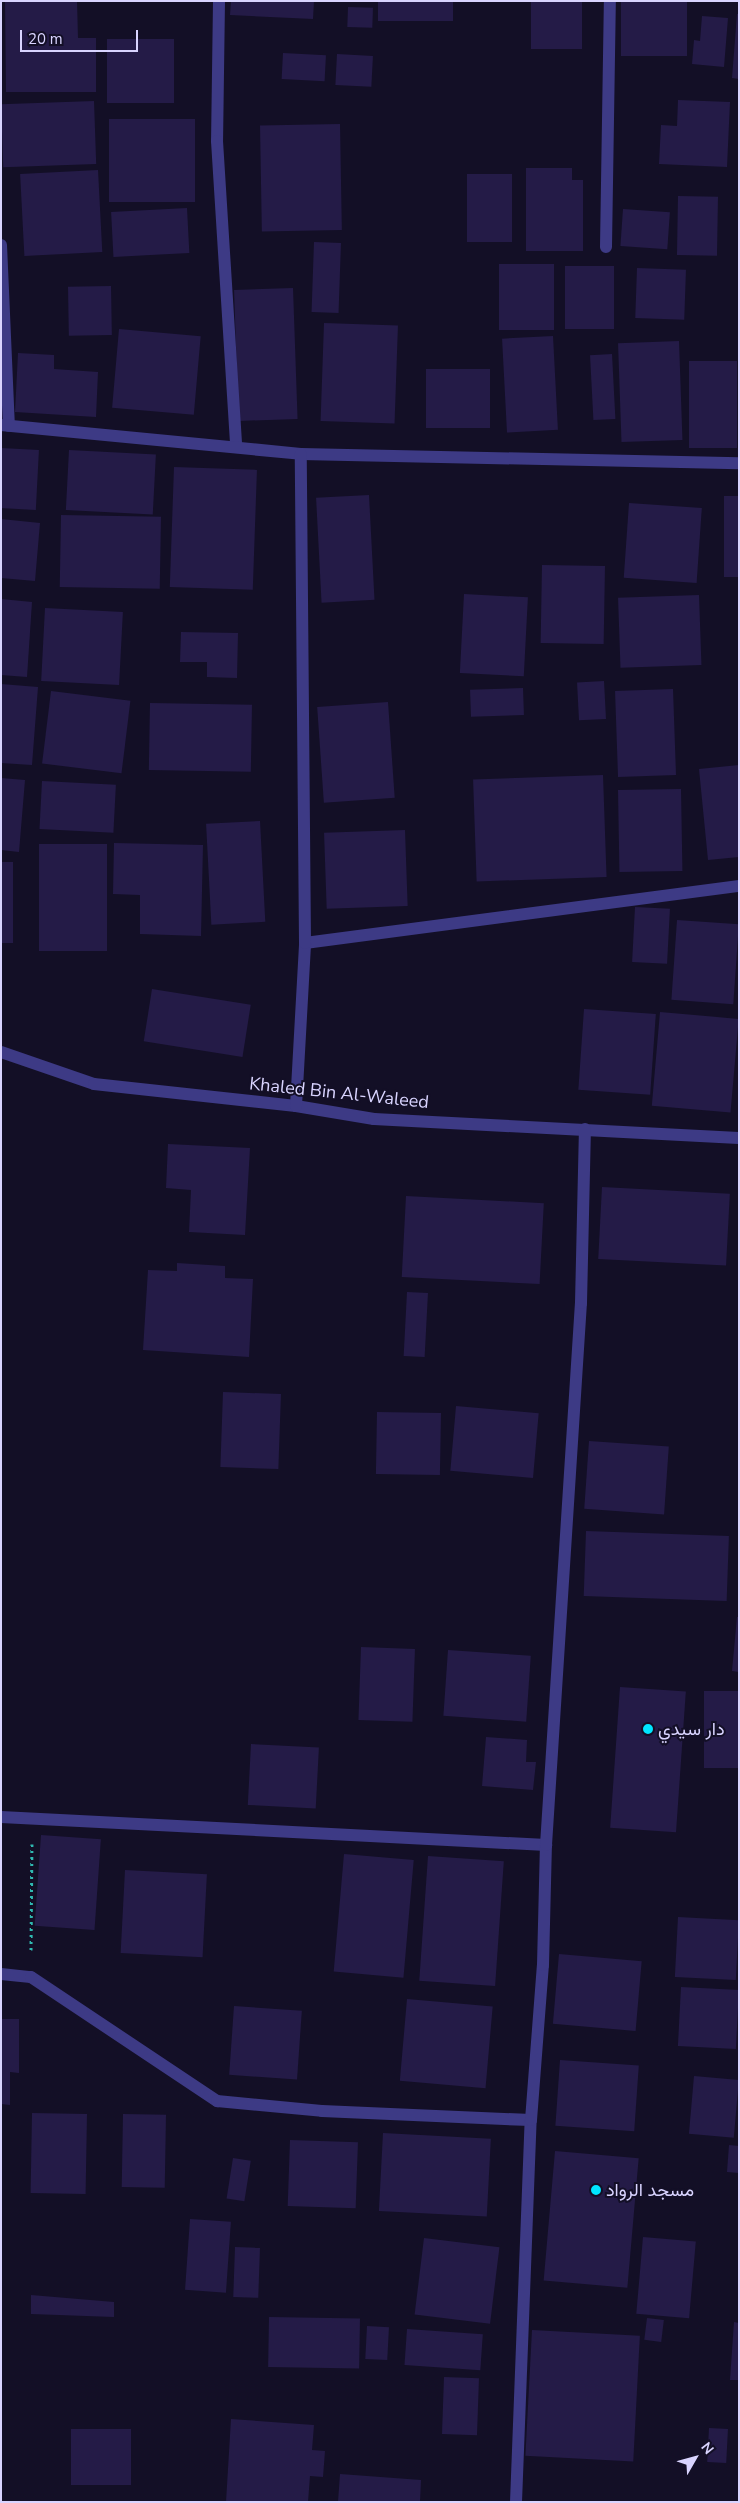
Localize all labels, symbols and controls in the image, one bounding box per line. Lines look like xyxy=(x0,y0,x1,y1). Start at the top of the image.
scale bar xyxy=(22,20,140,52)
text: 20 m xyxy=(28,29,63,49)
street label: Khaled Bin Al-Waleed xyxy=(248,1073,430,1113)
place label: دار سيدي xyxy=(658,1718,725,1740)
marker: دار سيدي xyxy=(642,1723,654,1735)
place label: مسجد الرواد xyxy=(606,2179,694,2201)
marker: مسجد الرواد xyxy=(590,2184,602,2196)
north arrow xyxy=(670,2433,720,2483)
text: N xyxy=(696,2438,718,2458)

